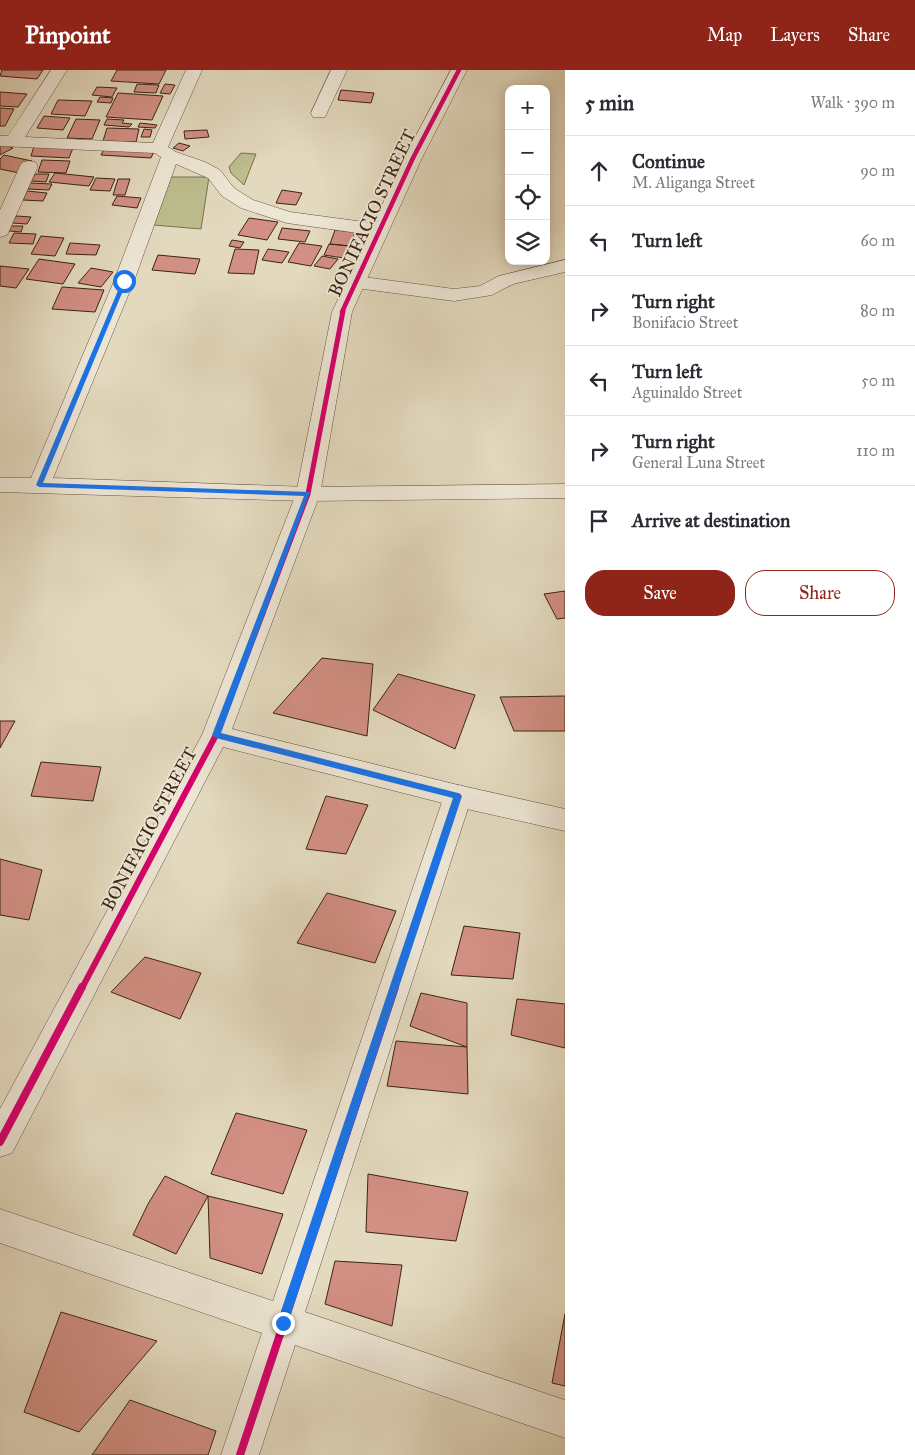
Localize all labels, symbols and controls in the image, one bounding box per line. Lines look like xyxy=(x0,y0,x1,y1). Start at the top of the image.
text: Pinpoint xyxy=(25,20,111,50)
text: Map xyxy=(707,24,742,46)
text: Layers xyxy=(770,24,820,46)
text: Share xyxy=(848,24,890,46)
map controls xyxy=(505,85,550,265)
button: + xyxy=(505,85,550,130)
text: 5 min xyxy=(585,90,634,116)
text: Walk · 390 m xyxy=(810,93,895,112)
street label: BONIFACIO STREET xyxy=(324,126,420,300)
button: − xyxy=(505,130,550,175)
text: Continue xyxy=(632,150,705,173)
icon: ahead xyxy=(585,157,613,185)
text: 90 m xyxy=(860,161,895,180)
text: M. Aliganga Street xyxy=(632,173,755,192)
button: locate xyxy=(505,175,550,220)
button: layers xyxy=(505,220,550,265)
icon: left xyxy=(585,227,613,255)
text: Turn left xyxy=(632,229,702,252)
text: 60 m xyxy=(861,231,895,250)
route start xyxy=(113,270,136,293)
text: Turn right xyxy=(632,290,715,313)
icon: right xyxy=(585,297,613,325)
text: 80 m xyxy=(860,301,895,320)
text: Bonifacio Street xyxy=(632,313,738,332)
text: Turn left xyxy=(632,360,702,383)
icon: left xyxy=(585,367,613,395)
text: 50 m xyxy=(861,371,895,390)
text: Aguinaldo Street xyxy=(632,383,742,402)
text: Turn right xyxy=(632,430,715,453)
icon: right xyxy=(585,437,613,465)
text: 110 m xyxy=(856,441,895,460)
text: General Luna Street xyxy=(632,453,765,472)
icon: arrive xyxy=(585,507,613,535)
text: Arrive at destination xyxy=(632,509,790,532)
button: Save xyxy=(585,570,735,616)
button: Share xyxy=(745,570,895,616)
street label: BONIFACIO STREET xyxy=(97,744,201,914)
route end xyxy=(272,1312,295,1335)

